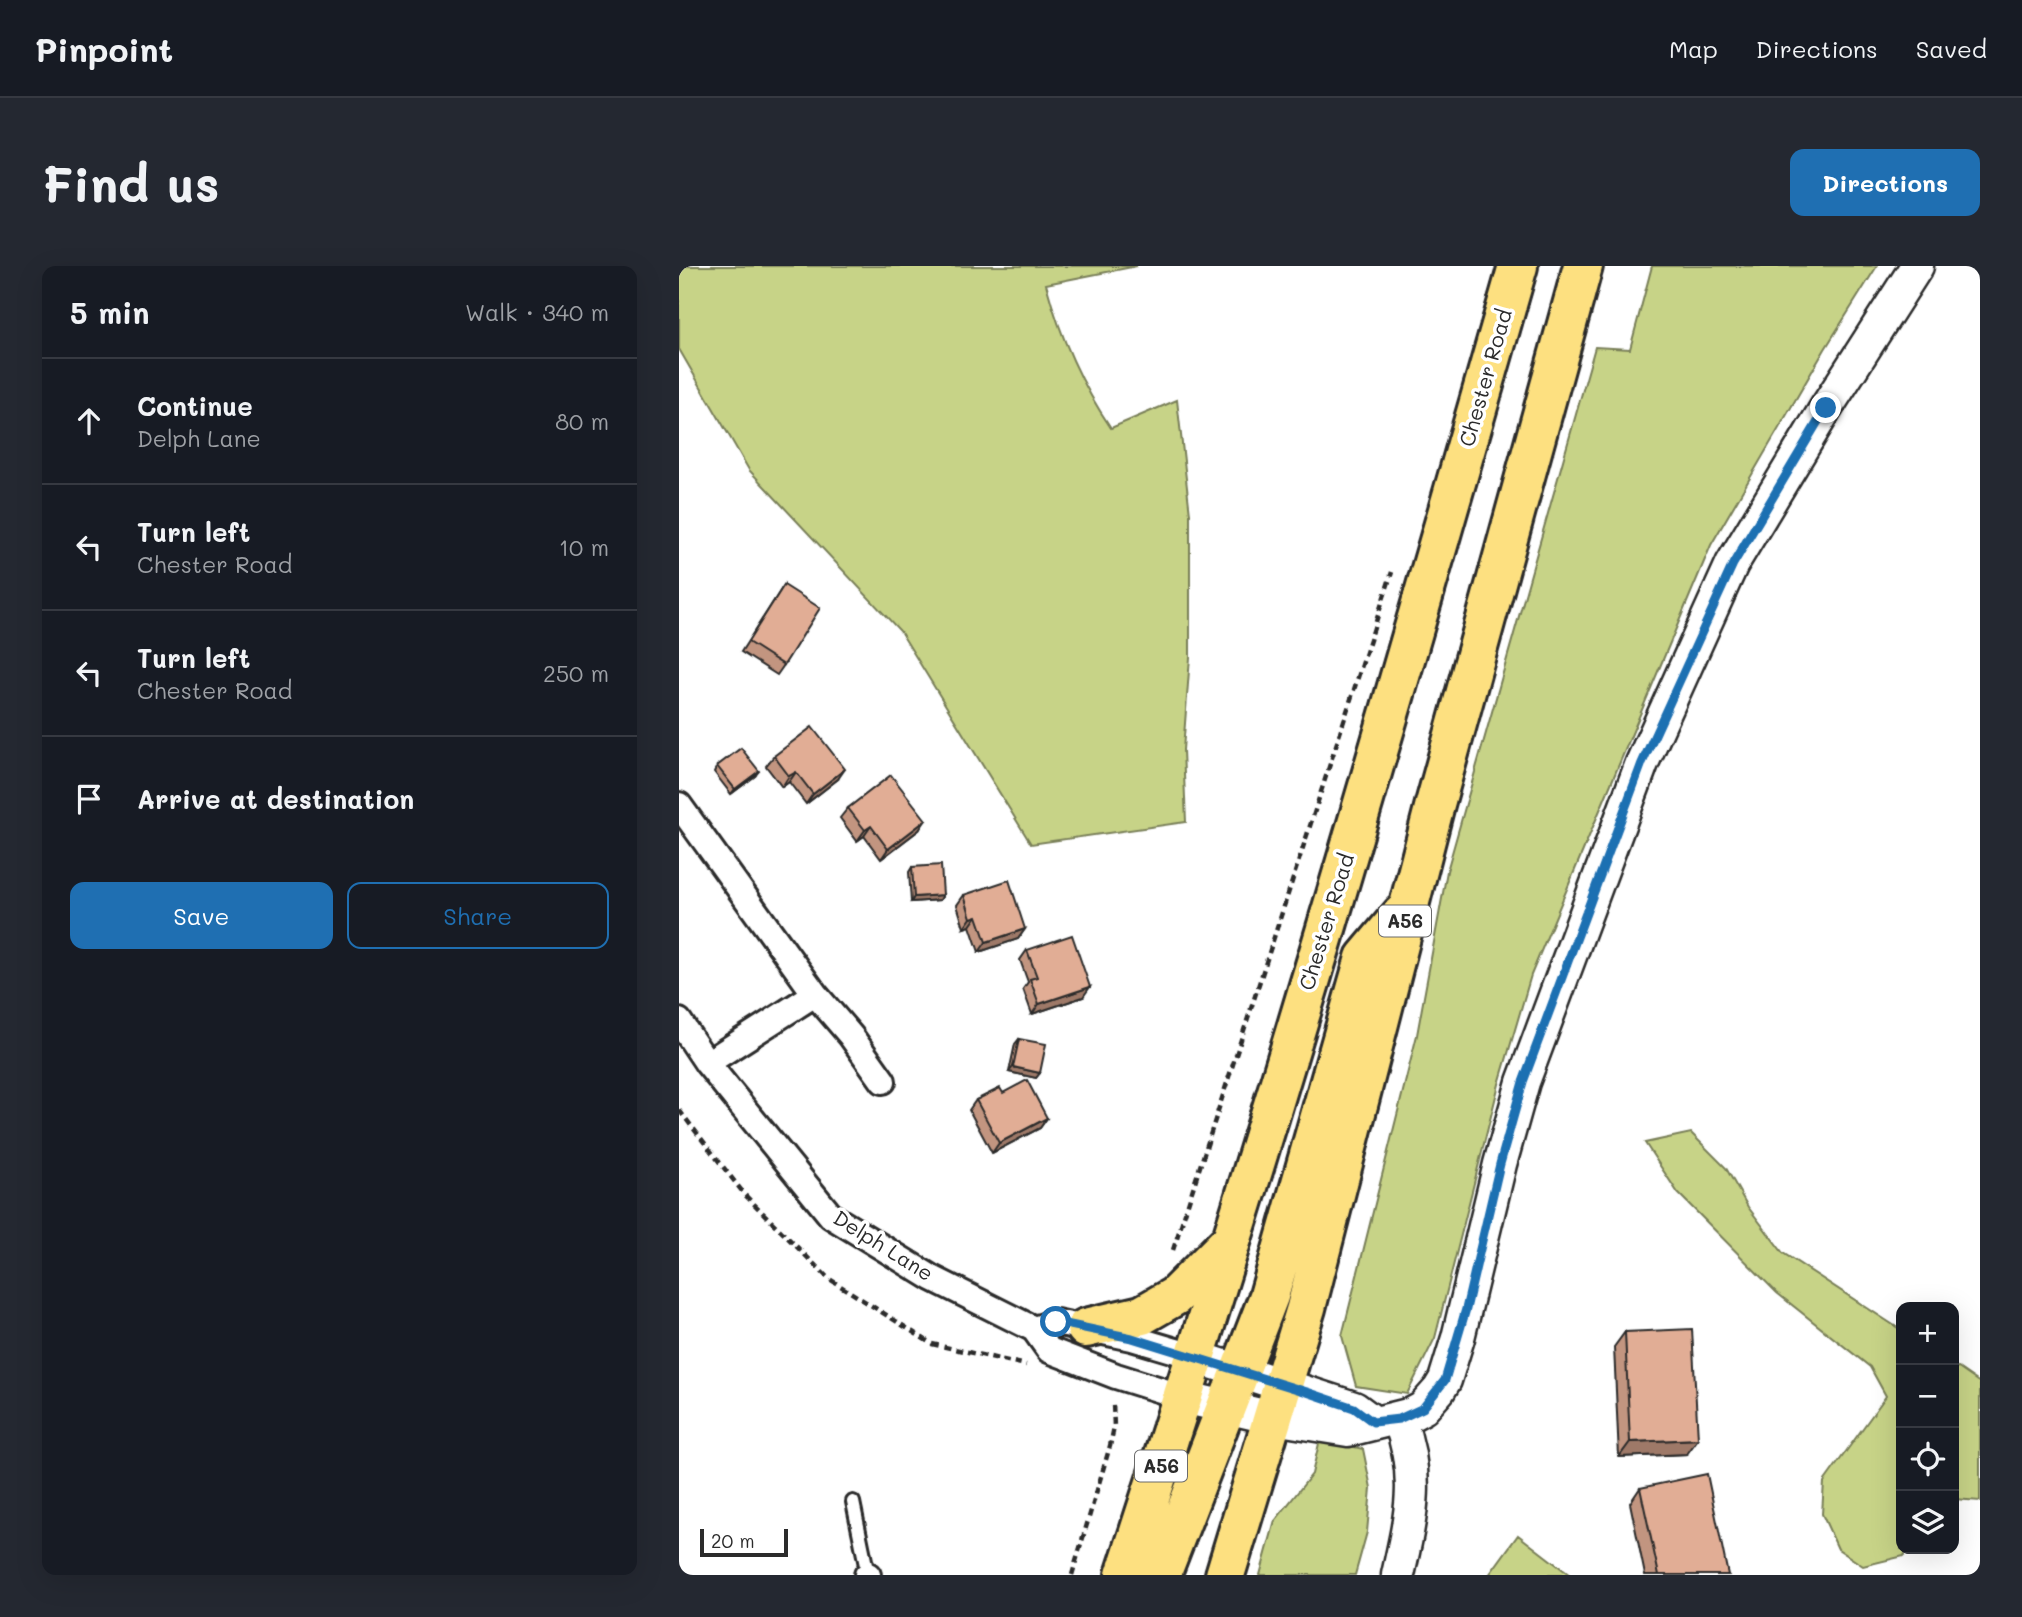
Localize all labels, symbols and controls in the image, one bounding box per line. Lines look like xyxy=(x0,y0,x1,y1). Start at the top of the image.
text: Pinpoint xyxy=(35,27,173,70)
text: Map xyxy=(1669,33,1718,64)
text: Directions xyxy=(1756,33,1878,64)
text: Saved xyxy=(1916,33,1987,64)
button: Directions xyxy=(1790,149,1980,216)
text: Find us xyxy=(42,151,220,214)
text: 5 min xyxy=(70,292,150,332)
text: Walk · 340 m xyxy=(465,297,609,327)
street label: Chester Road xyxy=(1452,306,1517,449)
text: Continue xyxy=(137,389,253,423)
route end xyxy=(1810,392,1841,423)
icon: ahead xyxy=(70,402,108,440)
text: 80 m xyxy=(555,406,609,436)
text: Delph Lane xyxy=(137,423,261,453)
text: Turn left xyxy=(137,515,250,549)
icon: left xyxy=(70,528,108,566)
text: 10 m xyxy=(559,532,609,562)
text: Chester Road xyxy=(137,549,292,579)
text: Turn left xyxy=(137,641,250,675)
icon: left xyxy=(70,654,108,692)
text: 250 m xyxy=(543,658,609,688)
text: Chester Road xyxy=(137,675,292,705)
icon: arrive xyxy=(70,780,108,818)
text: Arrive at destination xyxy=(137,782,414,816)
street label: Chester Road xyxy=(1292,850,1359,993)
button: Save xyxy=(70,882,333,949)
button: Share xyxy=(347,882,609,949)
road number: A56 xyxy=(1379,906,1431,936)
street label: Delph Lane xyxy=(829,1203,939,1286)
map controls xyxy=(1896,1302,1959,1554)
button: + xyxy=(1896,1302,1959,1365)
route start xyxy=(1040,1306,1071,1337)
button: − xyxy=(1896,1365,1959,1428)
button: locate xyxy=(1896,1428,1959,1491)
road number: A56 xyxy=(1135,1450,1187,1482)
button: layers xyxy=(1896,1491,1959,1554)
scale bar xyxy=(700,1526,787,1558)
text: 20 m xyxy=(711,1528,755,1553)

